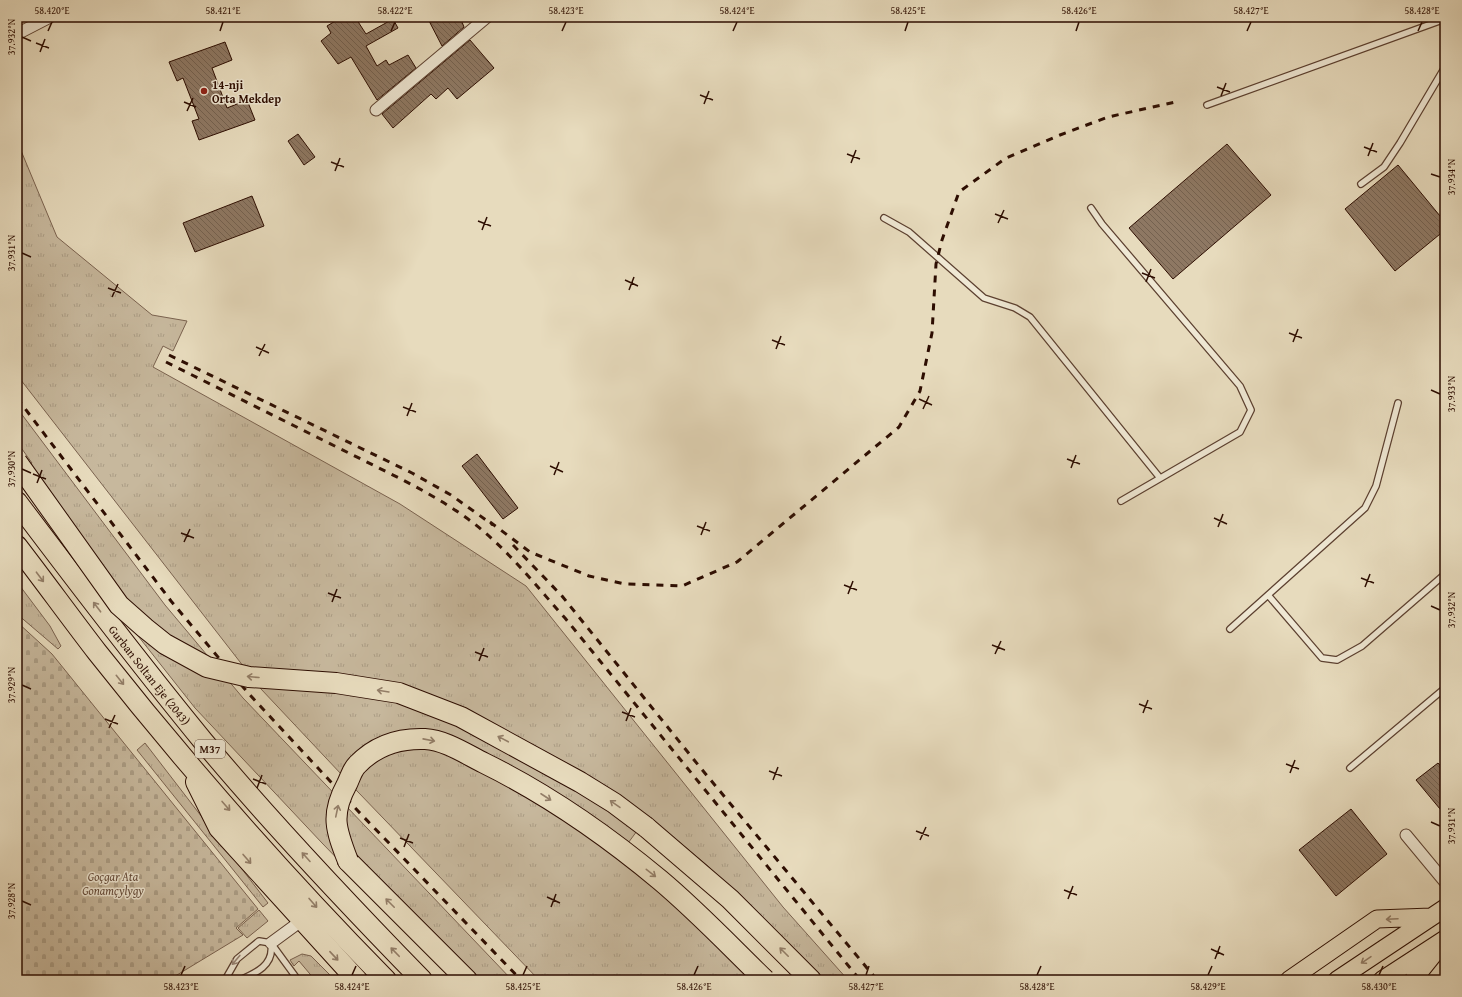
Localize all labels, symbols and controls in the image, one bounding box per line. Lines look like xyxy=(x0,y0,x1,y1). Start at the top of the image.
text: 58.420°E xyxy=(34,3,70,18)
text: 58.421°E xyxy=(205,3,241,18)
text: 58.422°E xyxy=(377,3,413,18)
text: 58.423°E xyxy=(548,3,584,18)
text: 58.424°E xyxy=(719,3,755,18)
text: 58.425°E xyxy=(890,3,926,18)
text: 58.426°E xyxy=(1061,3,1097,18)
text: 58.427°E xyxy=(1233,3,1269,18)
text: 58.428°E xyxy=(1404,3,1440,18)
text: 37.932°N xyxy=(4,18,19,55)
place label: 14-nji Orta Mekdep xyxy=(212,76,281,107)
marker: 14-nji Orta Mekdep xyxy=(199,86,209,96)
text: 37.934°N xyxy=(1444,158,1459,195)
text: 37.931°N xyxy=(4,234,19,271)
text: 37.933°N xyxy=(1444,375,1459,412)
text: 37.930°N xyxy=(4,450,19,487)
one-way arrow xyxy=(36,571,45,582)
text: 37.932°N xyxy=(1444,591,1459,628)
one-way arrow xyxy=(92,602,101,613)
street label: Gurban Soltan Eje (2043) xyxy=(105,621,195,728)
text: 37.929°N xyxy=(4,666,19,703)
one-way arrow xyxy=(115,674,124,685)
one-way arrow xyxy=(247,674,260,681)
one-way arrow xyxy=(377,687,390,695)
one-way arrow xyxy=(497,734,509,742)
one-way arrow xyxy=(422,737,435,745)
road number: M37 xyxy=(195,740,225,758)
one-way arrow xyxy=(540,793,551,801)
one-way arrow xyxy=(610,800,621,808)
one-way arrow xyxy=(222,801,231,811)
one-way arrow xyxy=(334,804,342,817)
text: 37.931°N xyxy=(1444,807,1459,844)
one-way arrow xyxy=(301,852,311,862)
one-way arrow xyxy=(243,854,252,864)
park label: Goçgar Ata Gonamçylygy xyxy=(82,868,144,899)
one-way arrow xyxy=(645,869,656,877)
text: 37.928°N xyxy=(4,882,19,919)
one-way arrow xyxy=(308,898,317,909)
one-way arrow xyxy=(385,898,395,908)
one-way arrow xyxy=(1386,915,1399,922)
one-way arrow xyxy=(390,947,400,957)
one-way arrow xyxy=(779,947,789,957)
one-way arrow xyxy=(329,951,339,961)
one-way arrow xyxy=(232,955,240,966)
one-way arrow xyxy=(1360,957,1372,965)
text: 58.423°E xyxy=(163,979,199,994)
text: 58.424°E xyxy=(334,979,370,994)
text: 58.425°E xyxy=(505,979,541,994)
text: 58.426°E xyxy=(676,979,712,994)
text: 58.427°E xyxy=(848,979,884,994)
text: 58.428°E xyxy=(1019,979,1055,994)
text: 58.429°E xyxy=(1190,979,1226,994)
text: 58.430°E xyxy=(1361,979,1397,994)

